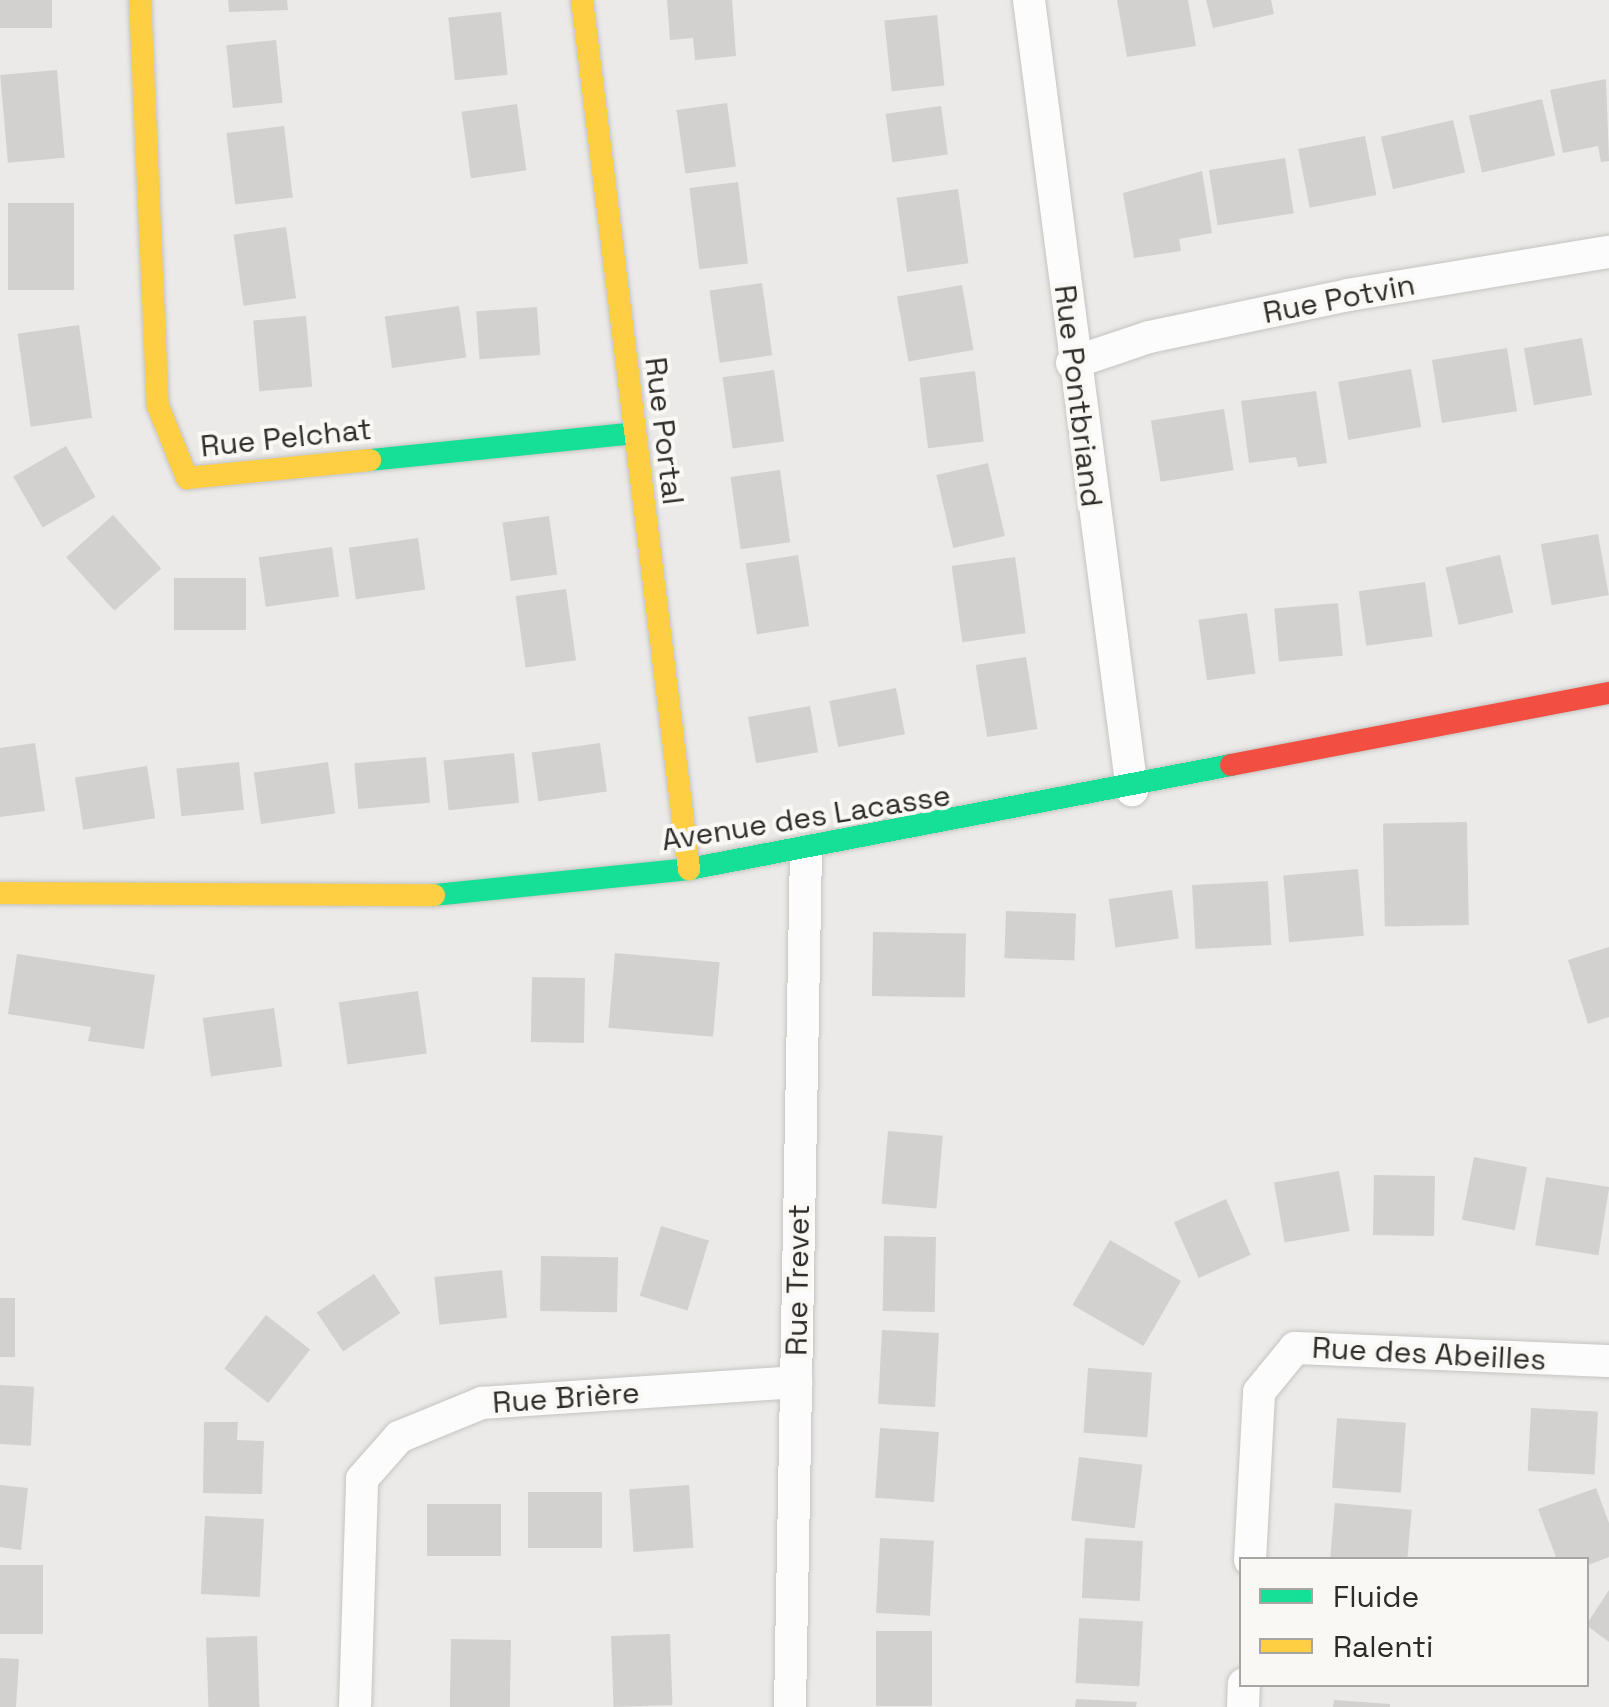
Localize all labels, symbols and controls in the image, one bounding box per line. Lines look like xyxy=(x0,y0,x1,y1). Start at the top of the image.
street label: Rue Potvin xyxy=(1260,267,1418,331)
street label: Rue Pontbriand xyxy=(1047,283,1109,509)
street label: Rue Portal xyxy=(637,355,691,507)
street label: Rue Pelchat xyxy=(199,411,373,465)
street label: Avenue des Lacasse xyxy=(659,777,953,859)
street label: Rue Trevet xyxy=(779,1203,817,1357)
street label: Rue des Abeilles xyxy=(1311,1330,1547,1378)
street label: Rue Brière xyxy=(491,1375,641,1421)
legend xyxy=(1239,1557,1589,1687)
text: Fluide xyxy=(1333,1577,1419,1616)
text: Ralenti xyxy=(1333,1627,1433,1666)

